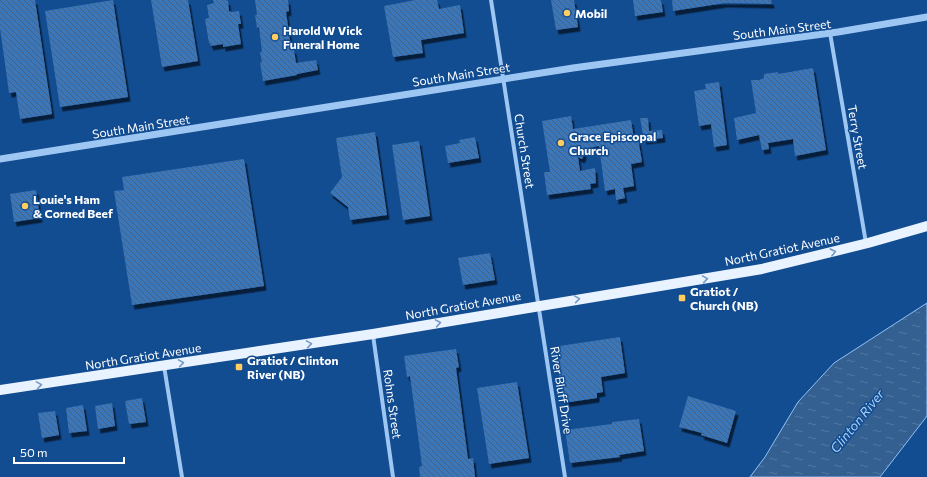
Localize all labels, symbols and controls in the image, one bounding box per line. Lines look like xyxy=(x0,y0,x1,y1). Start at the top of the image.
place label: Mobil xyxy=(575,6,607,20)
marker: Mobil xyxy=(562,8,572,18)
street label: South Main Street xyxy=(732,16,832,42)
place label: Harold W Vick Funeral Home xyxy=(283,23,362,51)
marker: Harold W Vick Funeral Home xyxy=(270,32,280,42)
street label: South Main Street xyxy=(411,59,511,89)
street label: Terry Street xyxy=(845,104,871,170)
street label: South Main Street xyxy=(91,111,191,141)
street label: Church Street xyxy=(512,113,538,189)
place label: Grace Episcopal Church xyxy=(569,129,656,157)
marker: Grace Episcopal Church xyxy=(556,138,566,148)
place label: Louie's Ham & Corned Beef xyxy=(33,192,113,220)
marker: Louie's Ham & Corned Beef xyxy=(20,201,30,211)
street label: North Gratiot Avenue xyxy=(723,230,841,268)
one-way arrow xyxy=(829,248,836,256)
one-way arrow xyxy=(702,275,709,283)
place label: Gratiot / Church (NB) xyxy=(690,284,758,312)
street label: North Gratiot Avenue xyxy=(404,288,522,322)
marker: Gratiot / Church (NB) xyxy=(677,293,687,303)
one-way arrow xyxy=(574,296,580,304)
one-way arrow xyxy=(435,319,441,328)
street label: North Gratiot Avenue xyxy=(84,340,202,372)
one-way arrow xyxy=(306,340,313,349)
street label: River Bluff Drive xyxy=(548,345,576,435)
place label: Gratiot / Clinton River (NB) xyxy=(247,353,338,381)
one-way arrow xyxy=(178,359,184,368)
marker: Gratiot / Clinton River (NB) xyxy=(234,362,244,372)
street label: Rohns Street xyxy=(381,368,405,440)
one-way arrow xyxy=(35,381,42,390)
water label: Clinton River xyxy=(827,386,888,456)
scale bar xyxy=(14,439,124,465)
text: 50 m xyxy=(20,445,48,459)

